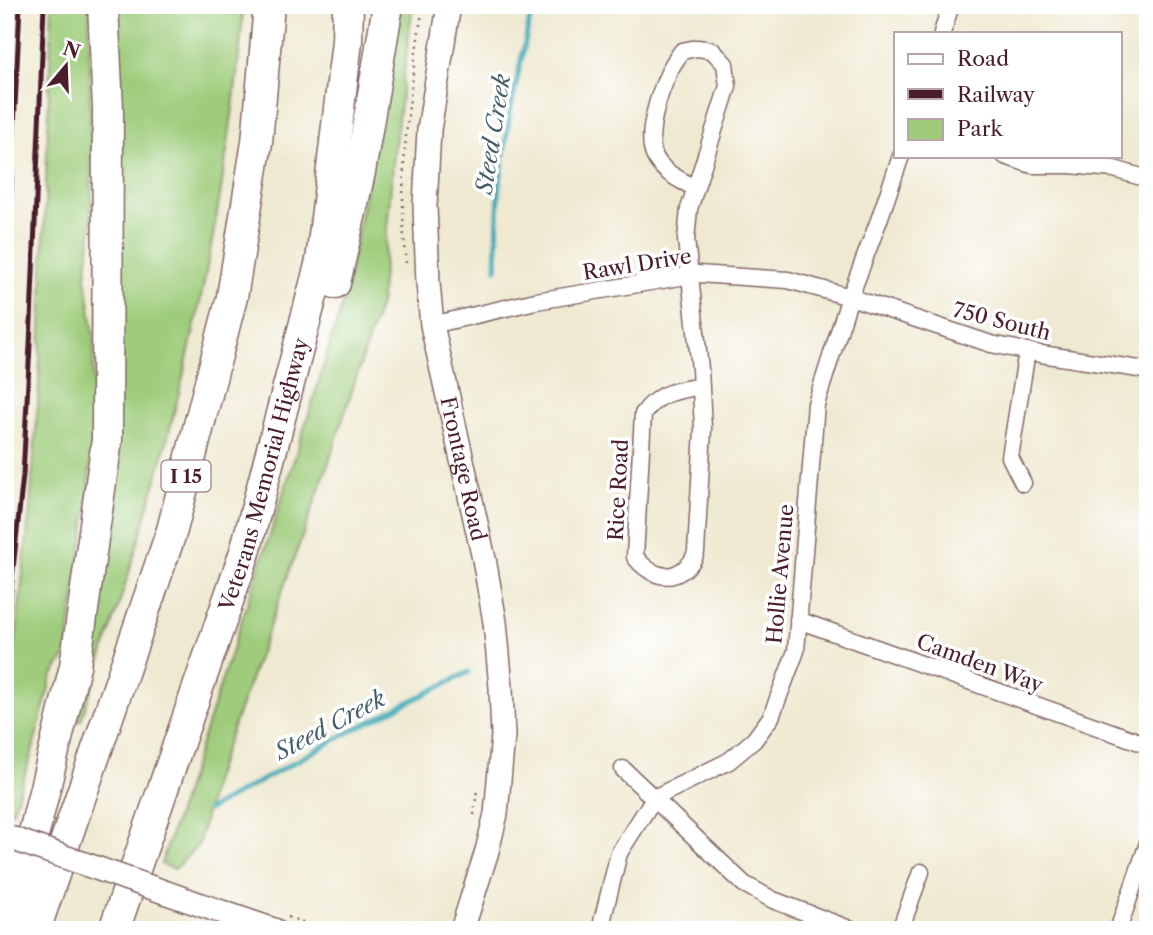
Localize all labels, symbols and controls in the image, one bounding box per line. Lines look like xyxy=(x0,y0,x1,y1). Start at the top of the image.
north arrow xyxy=(32,32,102,102)
legend xyxy=(894,32,1122,158)
text: N xyxy=(60,37,83,64)
text: Road xyxy=(957,46,1009,71)
water label: Steed Creek xyxy=(469,72,516,198)
text: Railway xyxy=(957,82,1035,107)
text: Park xyxy=(957,116,1003,141)
street label: Rawl Drive xyxy=(581,243,693,285)
street label: 750 South xyxy=(951,297,1053,345)
street label: Veterans Memorial Highway xyxy=(213,335,313,615)
street label: Frontage Road xyxy=(436,394,492,543)
street label: Rice Road xyxy=(603,438,633,542)
road number: I 15 xyxy=(162,461,210,491)
street label: Hollie Avenue xyxy=(761,503,799,645)
street label: Camden Way xyxy=(913,629,1047,698)
water label: Steed Creek xyxy=(268,684,390,767)

